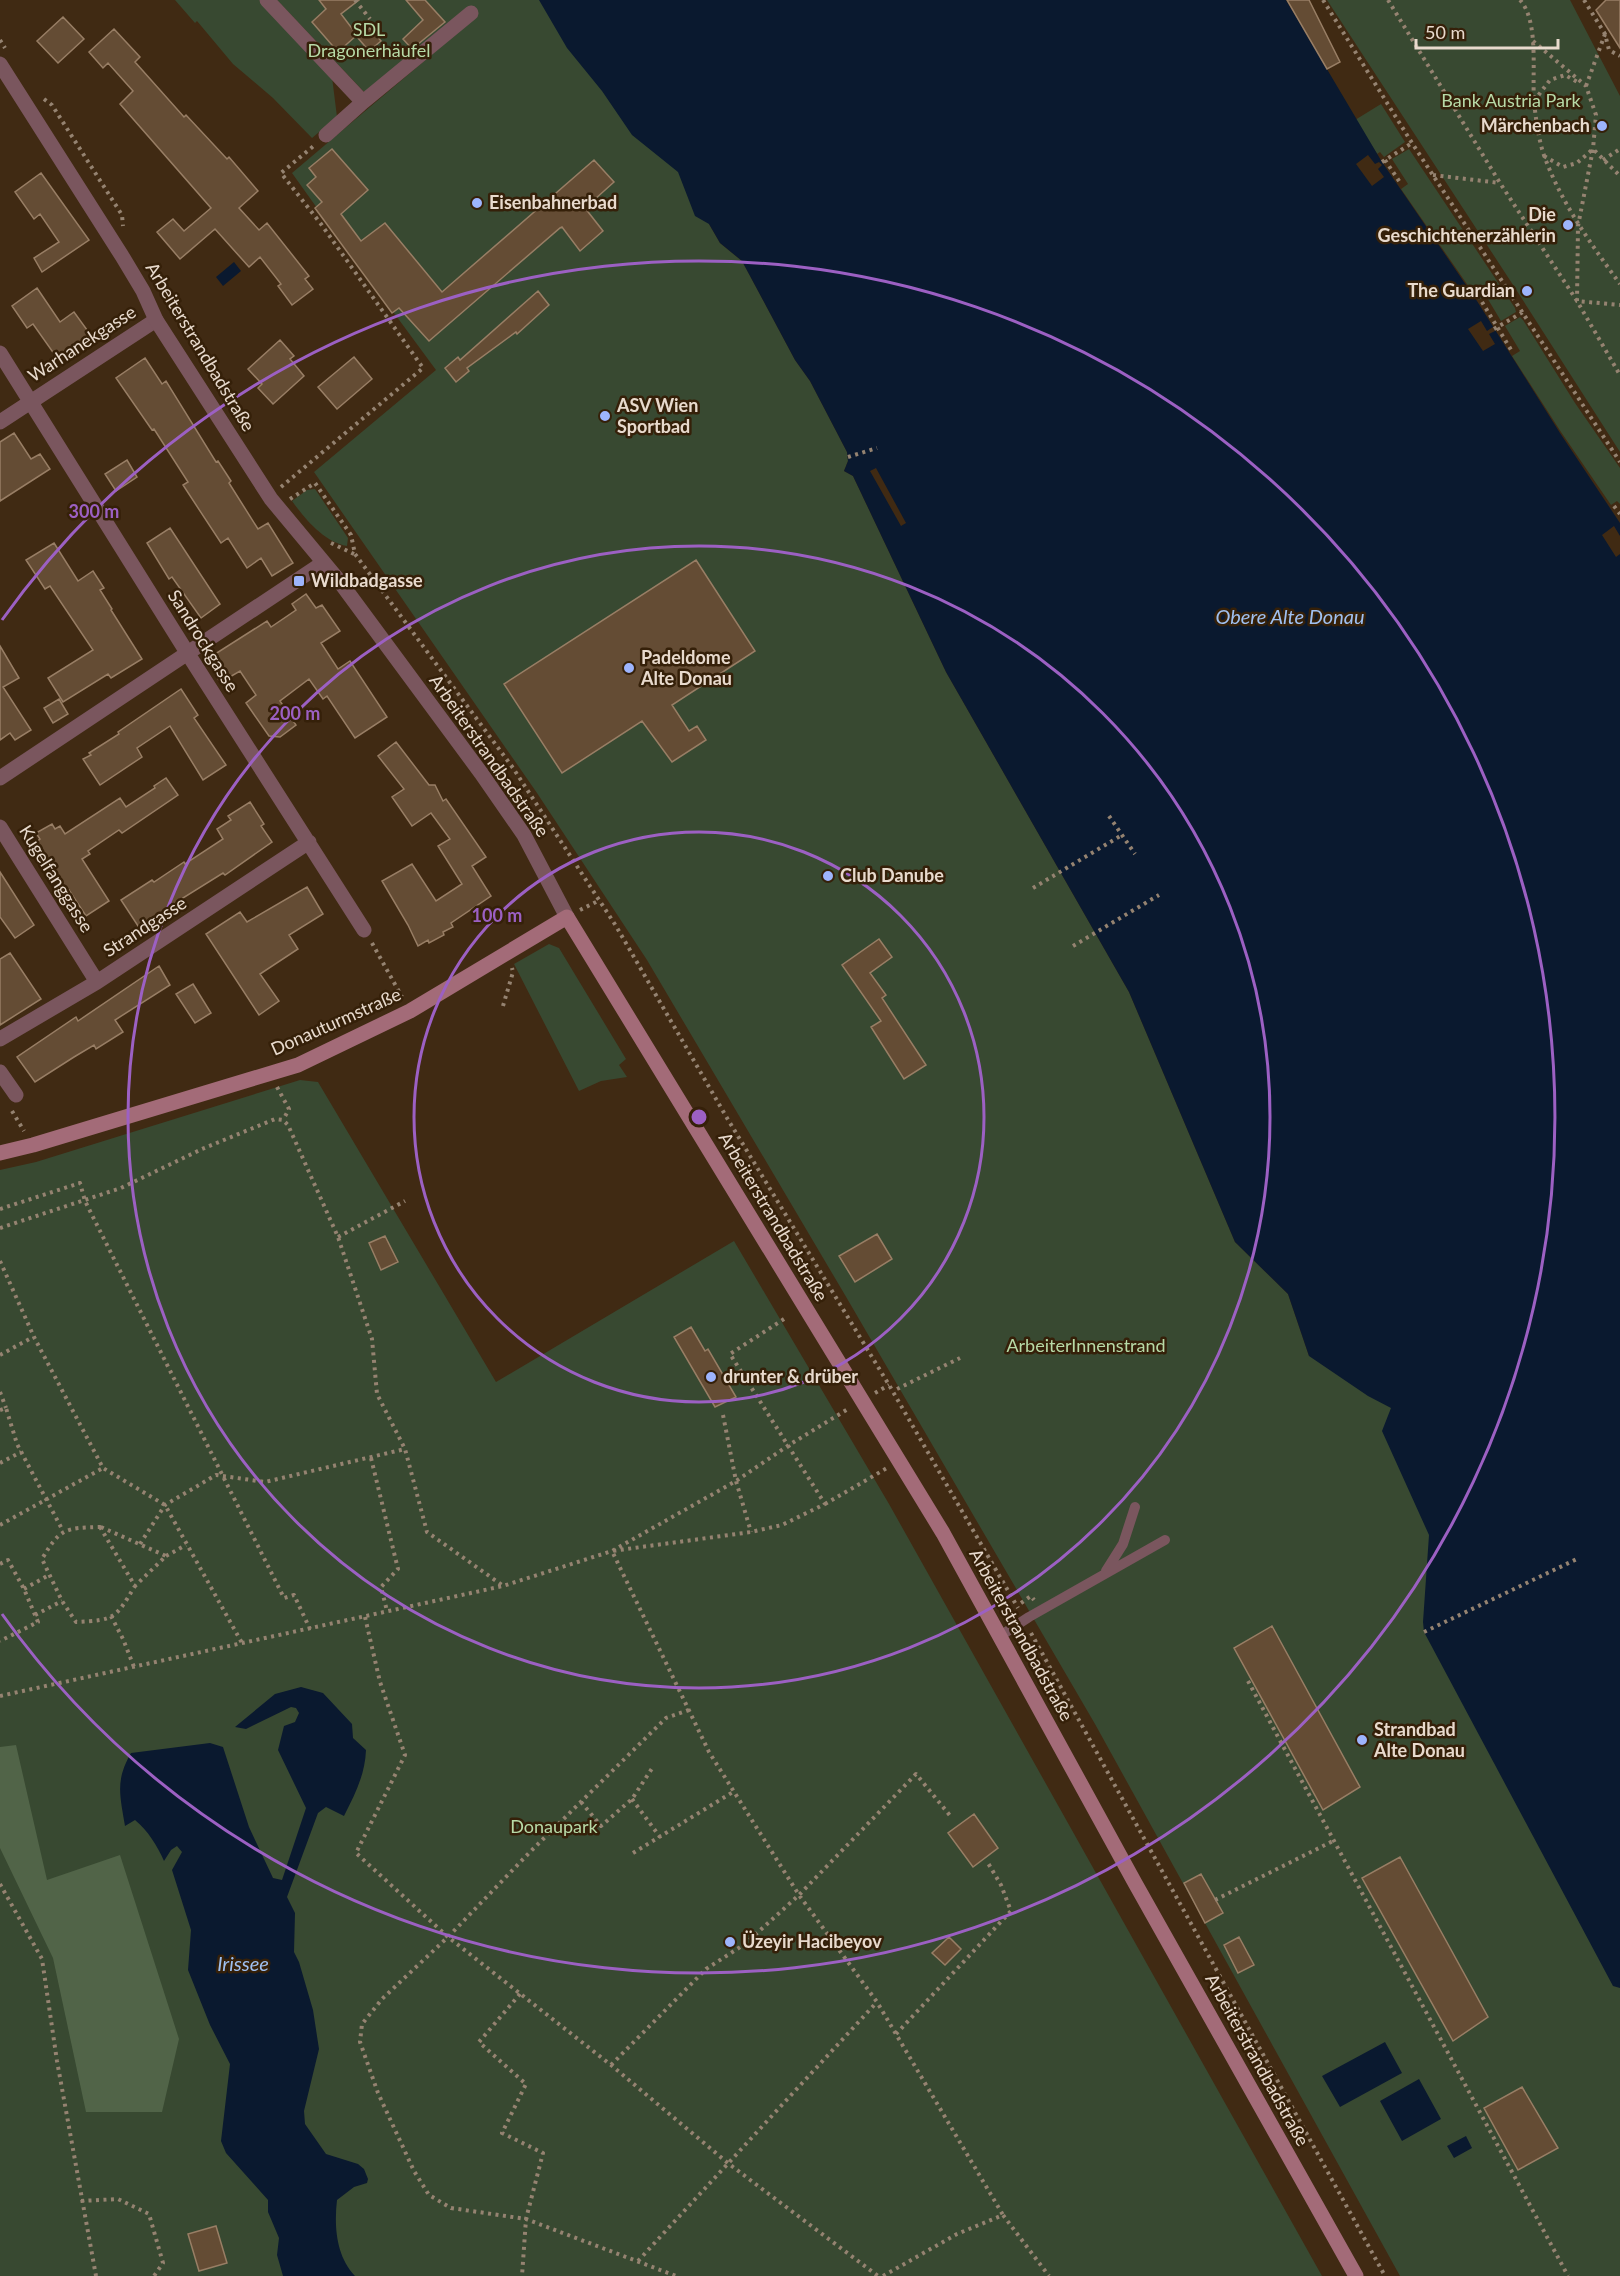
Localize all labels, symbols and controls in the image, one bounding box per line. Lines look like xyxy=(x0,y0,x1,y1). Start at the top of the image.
scale bar xyxy=(1416,12,1558,50)
park label: SDL Dragonerhäufel xyxy=(307,18,431,61)
text: 50 m xyxy=(1425,21,1465,43)
park label: Bank Austria Park xyxy=(1441,89,1582,111)
place label: Märchenbach xyxy=(1481,114,1590,136)
marker: Märchenbach xyxy=(1595,119,1609,133)
place label: Eisenbahnerbad xyxy=(489,191,617,213)
marker: Eisenbahnerbad xyxy=(470,196,484,210)
place label: Die Geschichtenerzählerin xyxy=(1378,203,1556,246)
marker: Die Geschichtenerzählerin xyxy=(1561,218,1575,232)
street label: Arbeiterstrandbadstraße xyxy=(142,258,260,435)
place label: The Guardian xyxy=(1407,279,1515,301)
marker: The Guardian xyxy=(1520,284,1534,298)
street label: Warhanekgasse xyxy=(23,300,140,386)
place label: ASV Wien Sportbad xyxy=(616,394,698,437)
marker: ASV Wien Sportbad xyxy=(598,409,612,423)
text: 300 m xyxy=(69,500,119,522)
place label: Wildbadgasse xyxy=(311,569,423,591)
marker: Wildbadgasse xyxy=(292,574,306,588)
street label: Sandrockgasse xyxy=(164,585,244,696)
water label: Obere Alte Donau xyxy=(1215,604,1365,628)
place label: Padeldome Alte Donau xyxy=(640,646,732,689)
marker: Padeldome Alte Donau xyxy=(622,661,636,675)
street label: Arbeiterstrandbadstraße xyxy=(425,670,554,841)
text: 200 m xyxy=(270,702,320,724)
street label: Kugelfanggasse xyxy=(15,821,99,936)
place label: Club Danube xyxy=(840,864,944,886)
marker: Club Danube xyxy=(821,869,835,883)
street label: Strandgasse xyxy=(99,891,190,961)
text: 100 m xyxy=(472,904,522,926)
street label: Donauturmstraße xyxy=(267,983,404,1060)
centre of rings xyxy=(689,1107,709,1127)
street label: Arbeiterstrandbadstraße xyxy=(715,1128,833,1305)
park label: ArbeiterInnenstrand xyxy=(1006,1334,1166,1356)
place label: drunter & drüber xyxy=(723,1365,858,1387)
marker: drunter & drüber xyxy=(704,1370,718,1384)
street label: Arbeiterstrandbadstraße xyxy=(965,1545,1078,1724)
place label: Strandbad Alte Donau xyxy=(1373,1718,1465,1761)
marker: Strandbad Alte Donau xyxy=(1355,1733,1369,1747)
park label: Donaupark xyxy=(510,1815,599,1837)
place label: Üzeyir Hacibeyov xyxy=(742,1930,882,1952)
marker: Üzeyir Hacibeyov xyxy=(723,1935,737,1949)
water label: Irissee xyxy=(217,1951,269,1975)
street label: Arbeiterstrandbadstraße xyxy=(1201,1970,1314,2149)

